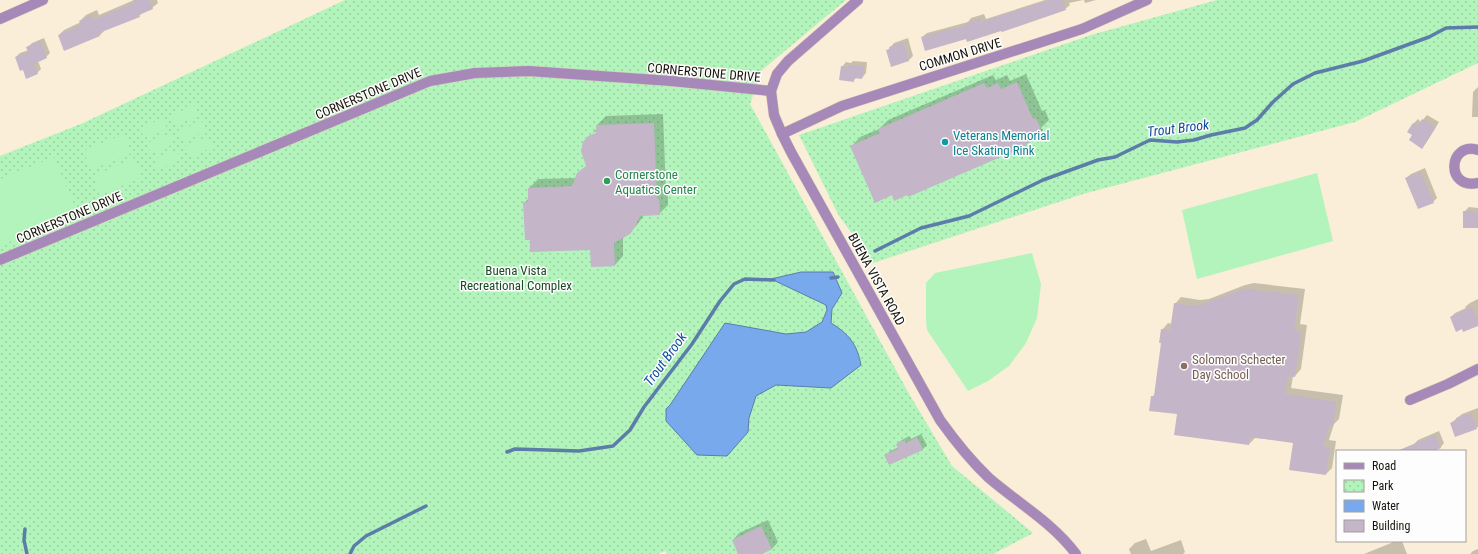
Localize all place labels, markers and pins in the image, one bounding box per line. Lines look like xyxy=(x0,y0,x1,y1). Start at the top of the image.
place label: Veterans Memorial Ice Skating Rink xyxy=(953,128,1050,158)
marker: Veterans Memorial Ice Skating Rink xyxy=(940,137,950,147)
place label: Cornerstone Aquatics Center xyxy=(615,167,697,197)
marker: Cornerstone Aquatics Center xyxy=(602,176,612,186)
place label: Solomon Schecter Day School xyxy=(1192,352,1285,382)
marker: Solomon Schecter Day School xyxy=(1179,361,1189,371)

